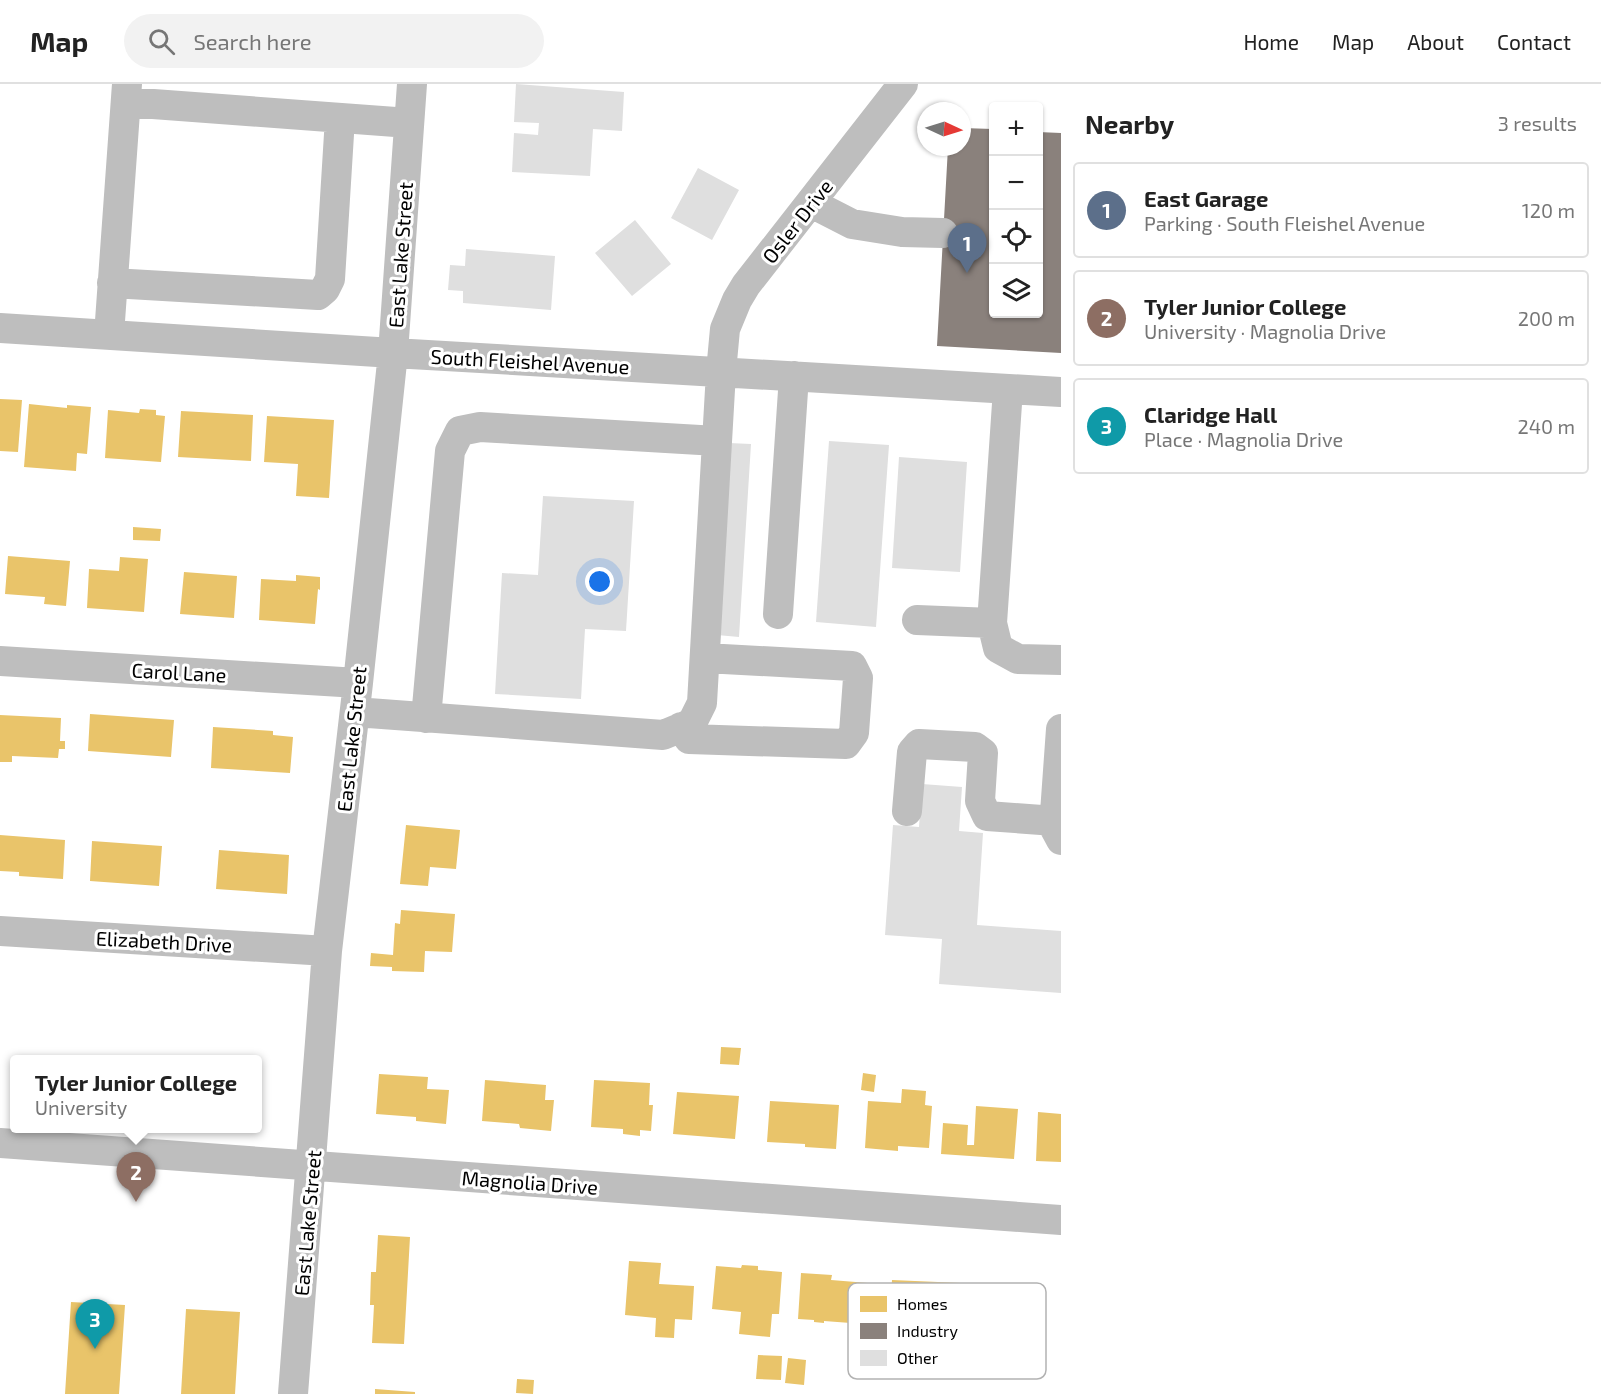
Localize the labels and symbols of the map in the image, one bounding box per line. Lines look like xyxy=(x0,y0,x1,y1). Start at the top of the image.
north arrow xyxy=(917,102,971,156)
street label: Osler Drive xyxy=(757,174,837,268)
street label: East Lake Street xyxy=(383,181,417,329)
pin: 1 xyxy=(948,224,986,273)
street label: South Fleishel Avenue xyxy=(430,344,630,378)
your location xyxy=(585,567,614,596)
street label: Carol Lane xyxy=(131,658,227,686)
street label: East Lake Street xyxy=(331,665,371,813)
street label: Elizabeth Drive xyxy=(95,925,233,957)
street label: East Lake Street xyxy=(289,1149,325,1297)
pin: 2 xyxy=(116,1152,156,1202)
street label: Magnolia Drive xyxy=(461,1165,599,1199)
legend xyxy=(848,1283,1046,1379)
text: Homes xyxy=(897,1294,948,1313)
pin: 3 xyxy=(76,1300,115,1349)
text: Industry xyxy=(897,1321,958,1340)
text: Other xyxy=(897,1348,939,1367)

